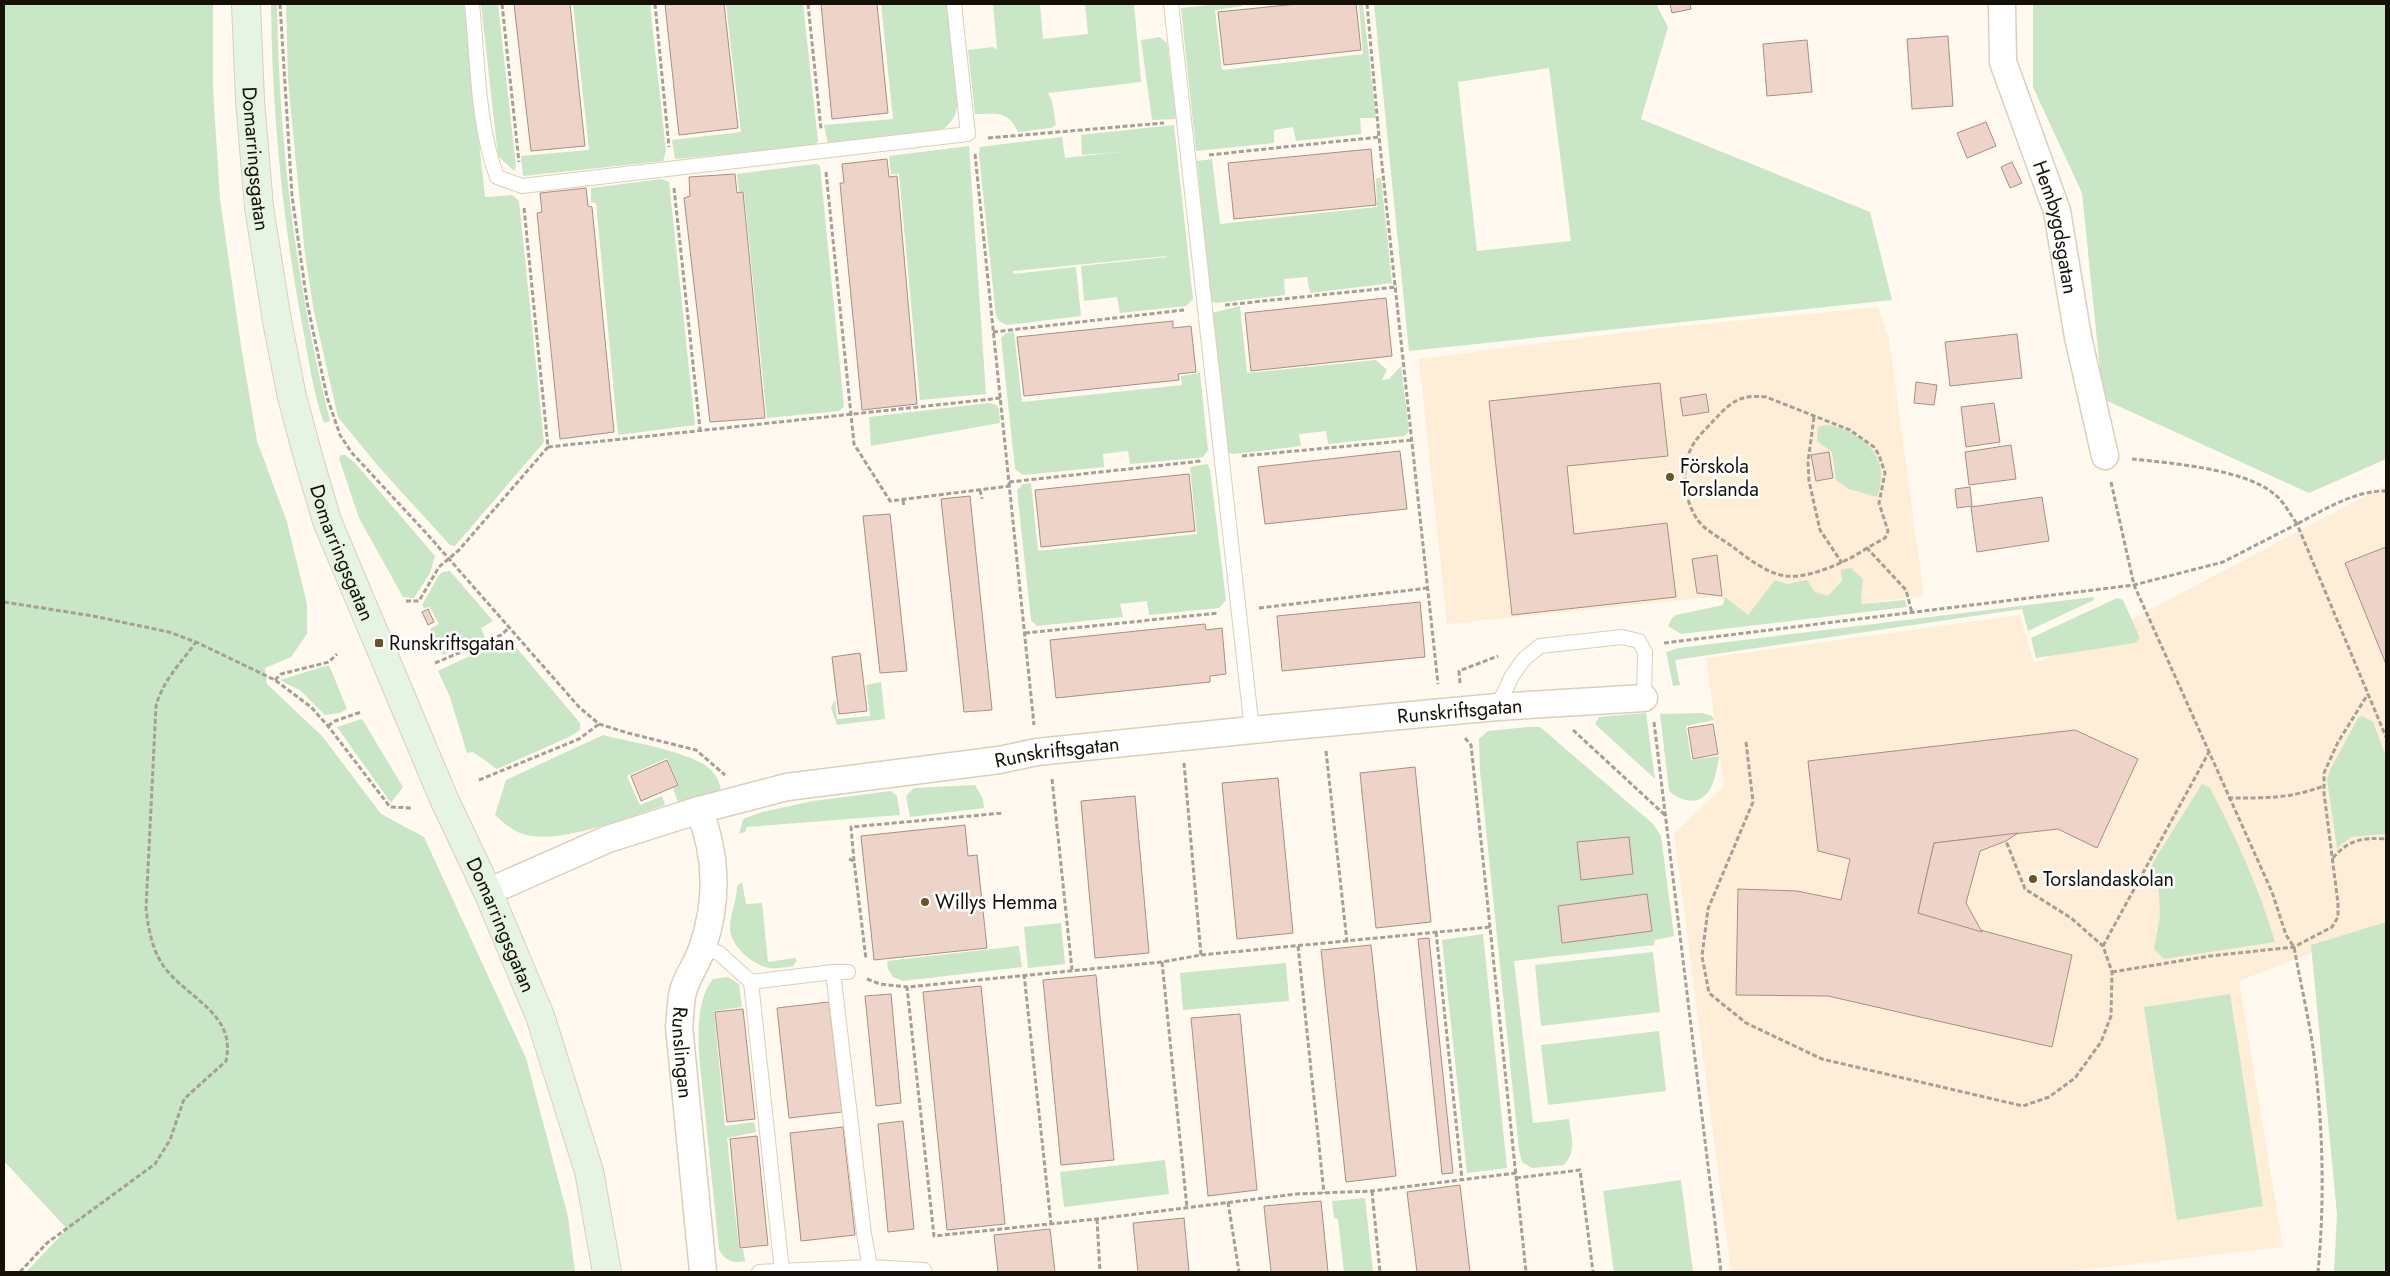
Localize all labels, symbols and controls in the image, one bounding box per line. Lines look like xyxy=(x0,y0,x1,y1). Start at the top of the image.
street label: Domarringsgatan xyxy=(235,86,277,233)
street label: Hembygdsgatan xyxy=(2025,156,2085,296)
place label: Förskola Torslanda xyxy=(1680,452,1759,504)
marker: Förskola Torslanda xyxy=(1664,471,1676,483)
street label: Domarringsgatan xyxy=(302,481,382,625)
place label: Runskriftsgatan xyxy=(389,629,515,658)
marker: Runskriftsgatan xyxy=(373,637,385,649)
street label: Runskriftsgatan xyxy=(1396,691,1523,731)
street label: Runskriftsgatan xyxy=(992,729,1121,775)
street label: Domarringsgatan xyxy=(459,852,543,997)
place label: Torslandaskolan xyxy=(2043,865,2174,894)
marker: Torslandaskolan xyxy=(2027,873,2039,885)
place label: Willys Hemma xyxy=(935,888,1057,917)
marker: Willys Hemma xyxy=(919,896,931,908)
street label: Runslingan xyxy=(664,1006,700,1100)

